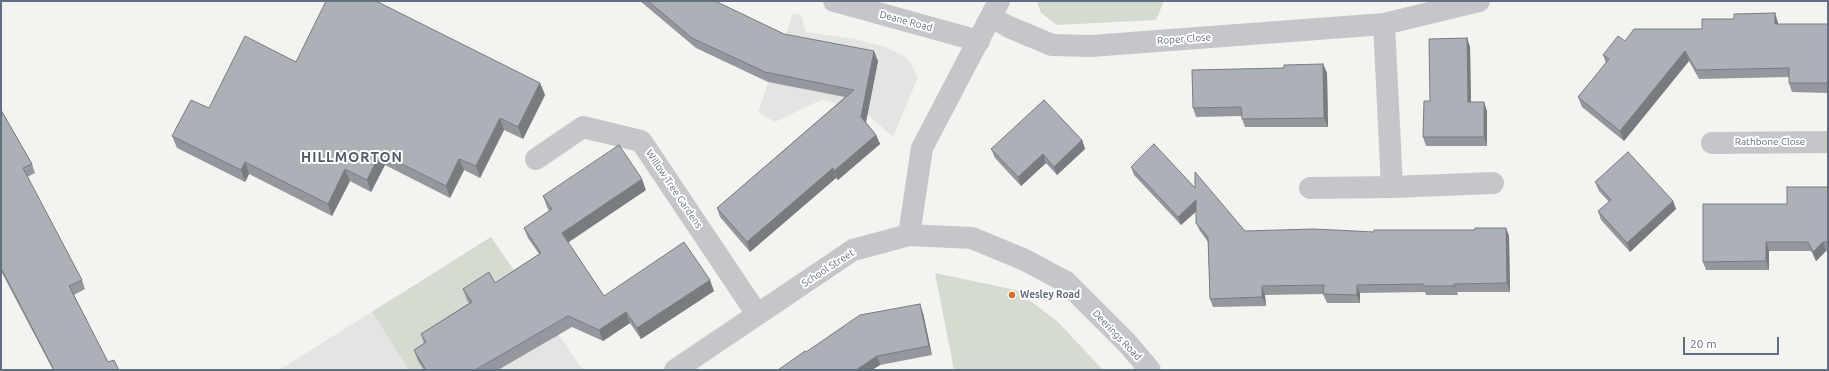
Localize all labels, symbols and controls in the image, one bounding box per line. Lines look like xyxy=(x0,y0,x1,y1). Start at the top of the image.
street label: Deane Road xyxy=(878,8,934,34)
street label: Roper Close xyxy=(1157,31,1211,47)
street label: Rathbone Close xyxy=(1735,136,1805,148)
street label: Willow Tree Gardens xyxy=(643,147,705,231)
district label: HILLMORTON xyxy=(301,149,403,165)
street label: School Street xyxy=(800,247,856,289)
place label: Wesley Road xyxy=(1020,289,1080,301)
marker: Wesley Road xyxy=(1007,290,1017,300)
street label: Deerings Road xyxy=(1090,307,1144,363)
scale bar xyxy=(1685,329,1781,355)
text: 20 m xyxy=(1690,337,1717,350)

